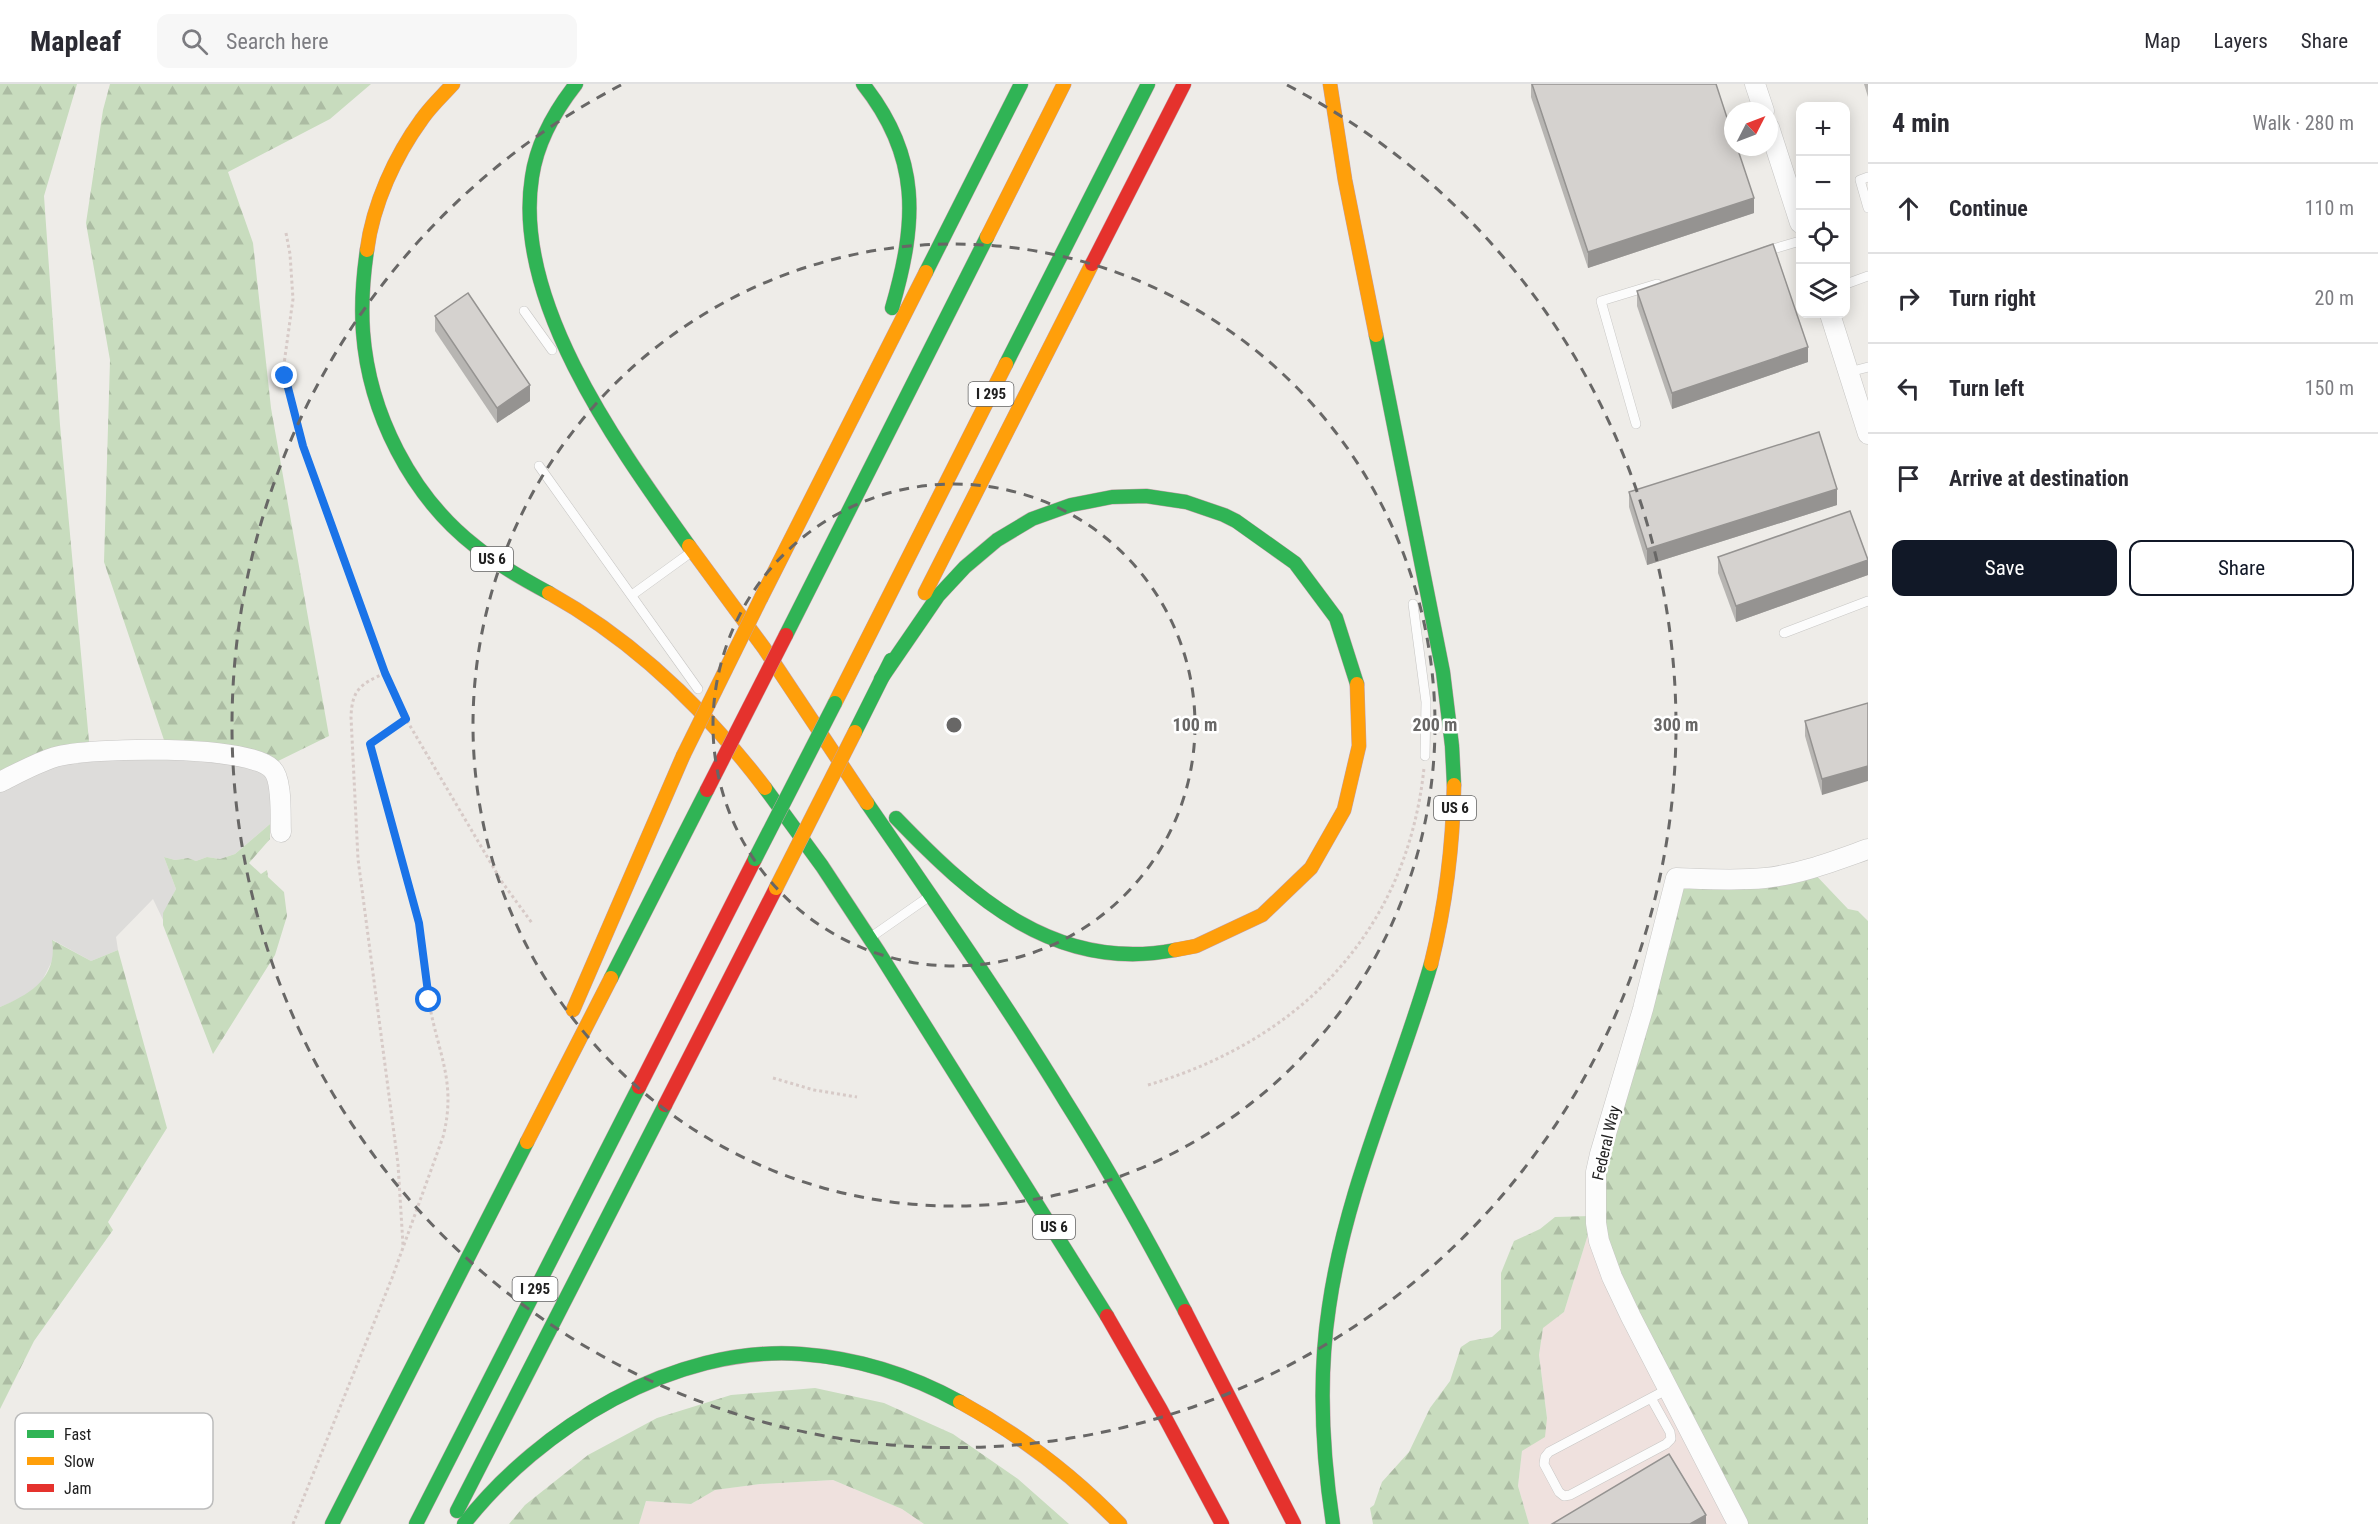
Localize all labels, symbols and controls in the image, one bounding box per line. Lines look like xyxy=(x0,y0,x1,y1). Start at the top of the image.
search box xyxy=(157,14,577,68)
text: Mapleaf xyxy=(30,25,121,58)
icon: search xyxy=(178,25,211,58)
text: Search here xyxy=(226,29,328,54)
text: Map xyxy=(2144,29,2181,53)
text: Layers xyxy=(2214,29,2268,53)
text: Share xyxy=(2301,29,2348,53)
north arrow xyxy=(1724,102,1778,156)
map controls xyxy=(1796,102,1850,318)
button: + xyxy=(1796,102,1850,156)
text: 4 min xyxy=(1892,108,1950,138)
text: Walk · 280 m xyxy=(2253,111,2354,135)
button: − xyxy=(1796,156,1850,210)
icon: ahead xyxy=(1892,192,1925,225)
text: Continue xyxy=(1949,196,2028,221)
text: 110 m xyxy=(2305,196,2354,220)
button: locate xyxy=(1796,210,1850,264)
button: layers xyxy=(1796,264,1850,318)
icon: right xyxy=(1892,282,1925,315)
text: Turn right xyxy=(1949,286,2036,311)
text: 20 m xyxy=(2315,286,2354,310)
route end xyxy=(271,362,297,388)
icon: left xyxy=(1892,372,1925,405)
text: Turn left xyxy=(1949,376,2024,401)
text: 150 m xyxy=(2305,376,2354,400)
road number: I 295 xyxy=(968,382,1014,406)
icon: arrive xyxy=(1892,462,1925,495)
text: Arrive at destination xyxy=(1949,466,2129,491)
button: Save xyxy=(1892,540,2117,596)
button: Share xyxy=(2129,540,2354,596)
road number: US 6 xyxy=(471,547,513,571)
text: 100 m xyxy=(1173,714,1217,735)
text: 200 m xyxy=(1413,714,1457,735)
text: 300 m xyxy=(1654,714,1698,735)
centre of rings xyxy=(944,715,964,735)
road number: US 6 xyxy=(1434,796,1476,820)
route start xyxy=(415,986,441,1012)
street label: Federal Way xyxy=(1588,1103,1624,1182)
road number: US 6 xyxy=(1033,1215,1075,1239)
road number: I 295 xyxy=(512,1277,558,1301)
legend xyxy=(15,1413,213,1509)
text: Fast xyxy=(64,1425,91,1444)
text: Slow xyxy=(64,1452,94,1471)
text: Jam xyxy=(64,1479,91,1498)

